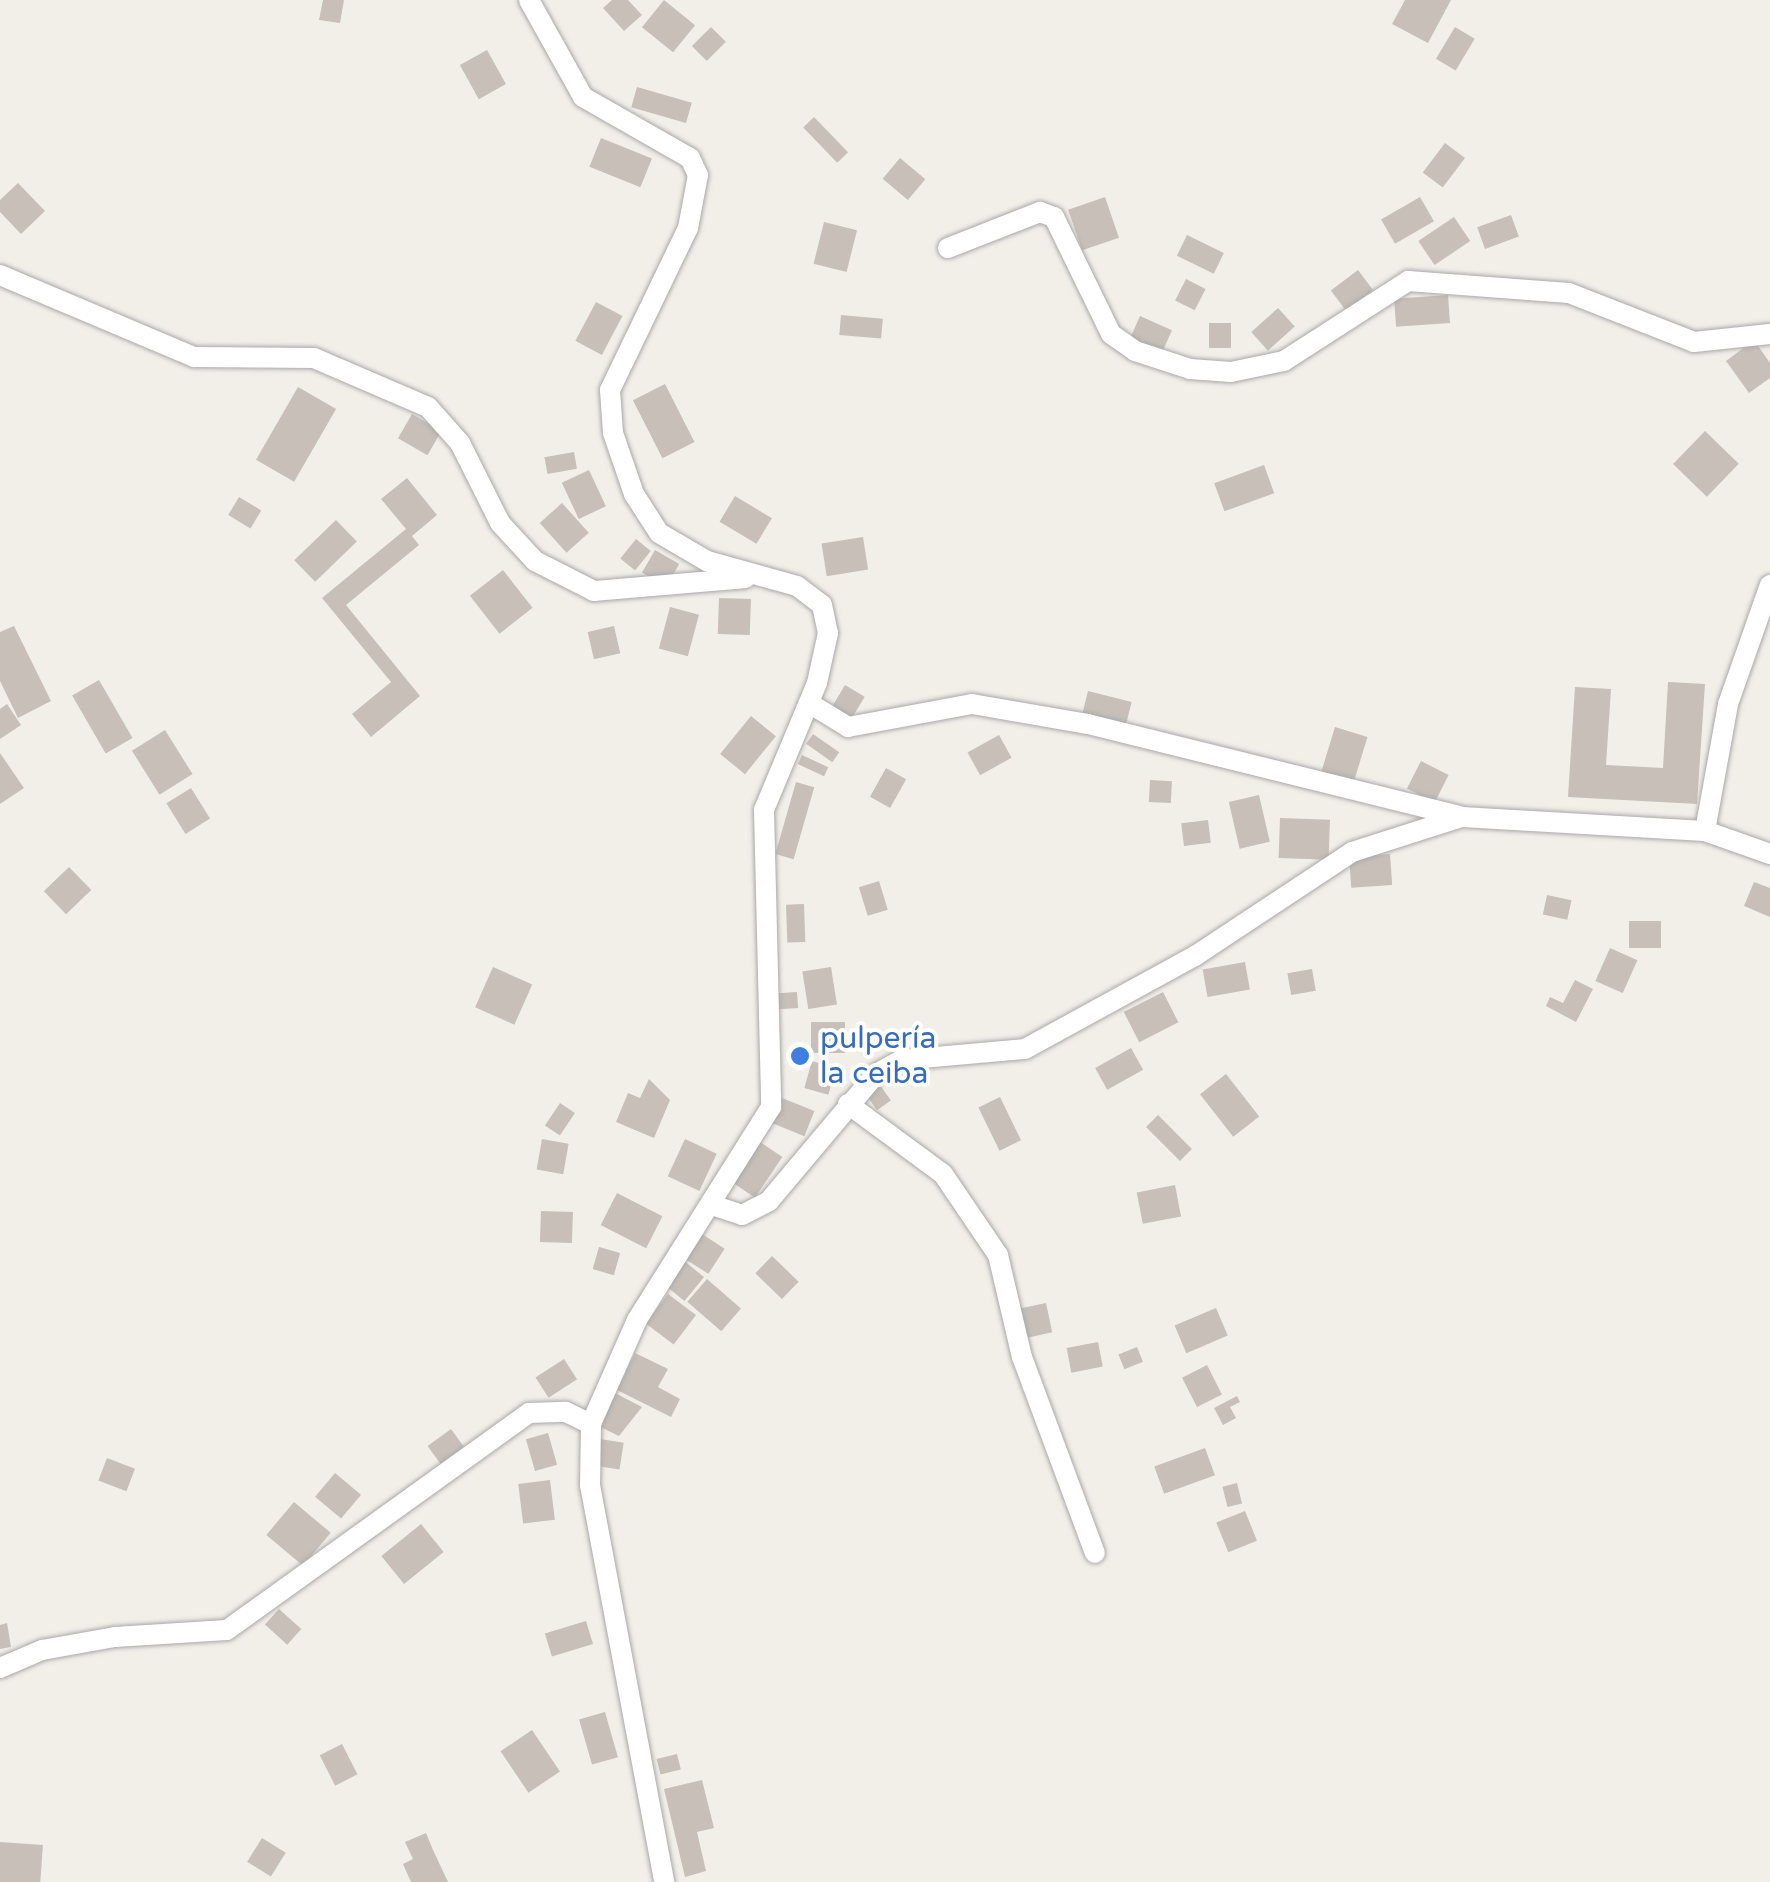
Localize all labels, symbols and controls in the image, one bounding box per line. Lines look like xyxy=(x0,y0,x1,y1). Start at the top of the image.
place label: pulpería la ceiba xyxy=(820,1021,936,1092)
marker: pulpería la ceiba xyxy=(789,1045,811,1067)

